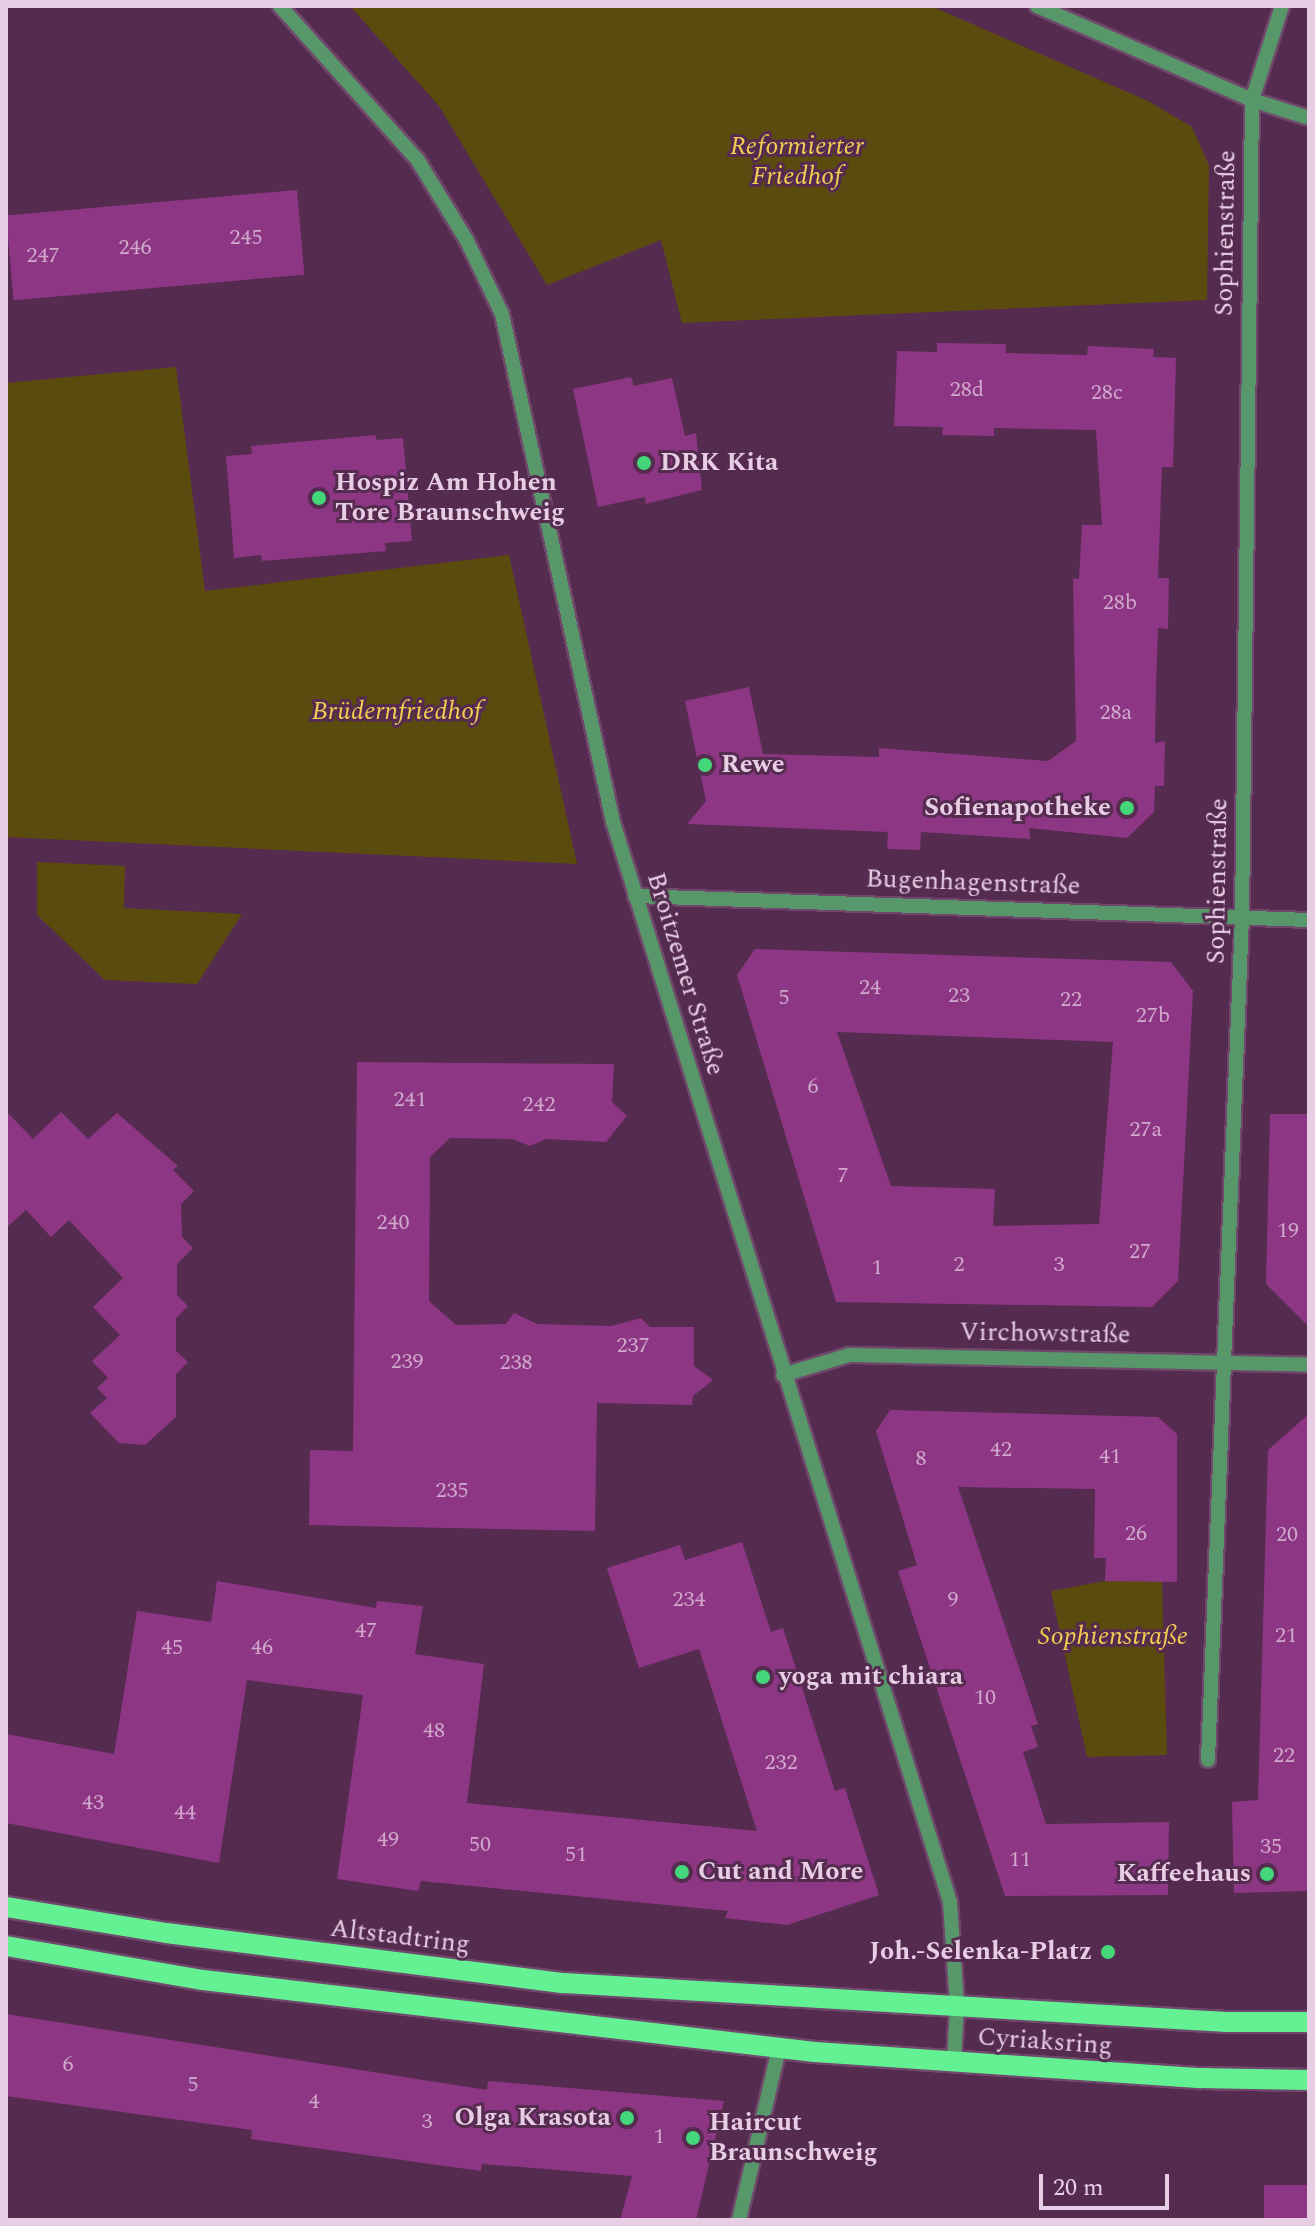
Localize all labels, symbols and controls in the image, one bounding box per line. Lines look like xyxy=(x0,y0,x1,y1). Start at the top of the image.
park label: Reformierter Friedhof xyxy=(730,131,864,192)
street label: Sophienstraße xyxy=(1209,150,1243,316)
house number: 245 xyxy=(230,225,262,251)
house number: 246 xyxy=(119,235,151,261)
house number: 247 xyxy=(27,243,59,269)
house number: 28d xyxy=(950,377,984,403)
house number: 28c xyxy=(1091,380,1123,406)
place label: DRK Kita xyxy=(660,447,778,479)
marker: DRK Kita xyxy=(635,454,653,472)
place label: Hospiz Am Hohen Tore Braunschweig xyxy=(335,467,565,528)
marker: Hospiz Am Hohen Tore Braunschweig xyxy=(310,489,328,507)
house number: 28b xyxy=(1103,590,1137,616)
park label: Brüdernfriedhof xyxy=(312,696,482,728)
house number: 28a xyxy=(1100,700,1132,726)
place label: Rewe xyxy=(721,749,785,781)
marker: Rewe xyxy=(696,756,714,774)
place label: Sofienapotheke xyxy=(924,792,1111,824)
street label: Sophienstraße xyxy=(1201,798,1235,964)
marker: Sofienapotheke xyxy=(1118,799,1136,817)
street label: Bugenhagenstraße xyxy=(865,864,1081,902)
street label: Broitzemer Straße xyxy=(639,869,731,1079)
house number: 24 xyxy=(859,975,881,1001)
house number: 23 xyxy=(948,983,970,1009)
house number: 5 xyxy=(779,985,789,1011)
house number: 22 xyxy=(1060,987,1082,1013)
house number: 27b xyxy=(1136,1003,1170,1029)
house number: 6 xyxy=(808,1074,818,1100)
house number: 241 xyxy=(394,1087,426,1113)
house number: 242 xyxy=(523,1092,555,1118)
house number: 27a xyxy=(1130,1117,1162,1143)
house number: 7 xyxy=(838,1163,848,1189)
house number: 240 xyxy=(377,1210,409,1236)
house number: 19 xyxy=(1277,1218,1299,1244)
house number: 27 xyxy=(1129,1239,1151,1265)
house number: 2 xyxy=(954,1252,964,1278)
house number: 3 xyxy=(1054,1252,1064,1278)
house number: 1 xyxy=(872,1255,882,1281)
street label: Virchowstraße xyxy=(959,1317,1131,1351)
house number: 237 xyxy=(617,1333,649,1359)
house number: 239 xyxy=(391,1349,423,1375)
house number: 238 xyxy=(500,1350,532,1376)
house number: 42 xyxy=(990,1437,1012,1463)
house number: 41 xyxy=(1099,1444,1121,1470)
house number: 8 xyxy=(916,1446,926,1472)
house number: 235 xyxy=(436,1478,468,1504)
house number: 26 xyxy=(1125,1521,1147,1547)
house number: 20 xyxy=(1276,1522,1298,1548)
house number: 234 xyxy=(673,1587,705,1613)
house number: 9 xyxy=(948,1587,958,1613)
house number: 47 xyxy=(355,1618,377,1644)
park label: Sophienstraße xyxy=(1038,1621,1188,1653)
house number: 21 xyxy=(1275,1623,1297,1649)
house number: 45 xyxy=(161,1635,183,1661)
house number: 46 xyxy=(251,1635,273,1661)
place label: yoga mit chiara xyxy=(779,1661,963,1693)
marker: yoga mit chiara xyxy=(754,1668,772,1686)
house number: 10 xyxy=(974,1685,996,1711)
house number: 48 xyxy=(423,1718,445,1744)
house number: 22 xyxy=(1273,1743,1295,1769)
house number: 232 xyxy=(765,1750,797,1776)
house number: 43 xyxy=(82,1790,104,1816)
house number: 44 xyxy=(174,1800,196,1826)
house number: 49 xyxy=(377,1827,399,1853)
house number: 50 xyxy=(469,1832,491,1858)
house number: 35 xyxy=(1260,1834,1282,1860)
house number: 51 xyxy=(565,1842,587,1868)
house number: 11 xyxy=(1009,1847,1031,1873)
place label: Cut and More xyxy=(698,1856,864,1888)
place label: Kaffeehaus xyxy=(1117,1858,1251,1890)
marker: Cut and More xyxy=(673,1863,691,1881)
marker: Kaffeehaus xyxy=(1258,1865,1276,1883)
street label: Altstadtring xyxy=(328,1913,472,1961)
place label: Joh.-Selenka-Platz xyxy=(869,1936,1092,1968)
marker: Joh.-Selenka-Platz xyxy=(1099,1943,1117,1961)
street label: Cyriaksring xyxy=(976,2022,1114,2062)
house number: 6 xyxy=(63,2052,73,2078)
house number: 5 xyxy=(188,2072,198,2098)
house number: 4 xyxy=(309,2089,319,2115)
place label: Olga Krasota xyxy=(454,2102,611,2134)
place label: Haircut Braunschweig xyxy=(709,2107,878,2168)
house number: 3 xyxy=(422,2109,432,2135)
marker: Olga Krasota xyxy=(618,2109,636,2127)
house number: 1 xyxy=(654,2124,664,2150)
marker: Haircut Braunschweig xyxy=(684,2129,702,2147)
scale bar xyxy=(1043,2158,1173,2208)
text: 20 m xyxy=(1053,2170,1104,2206)

